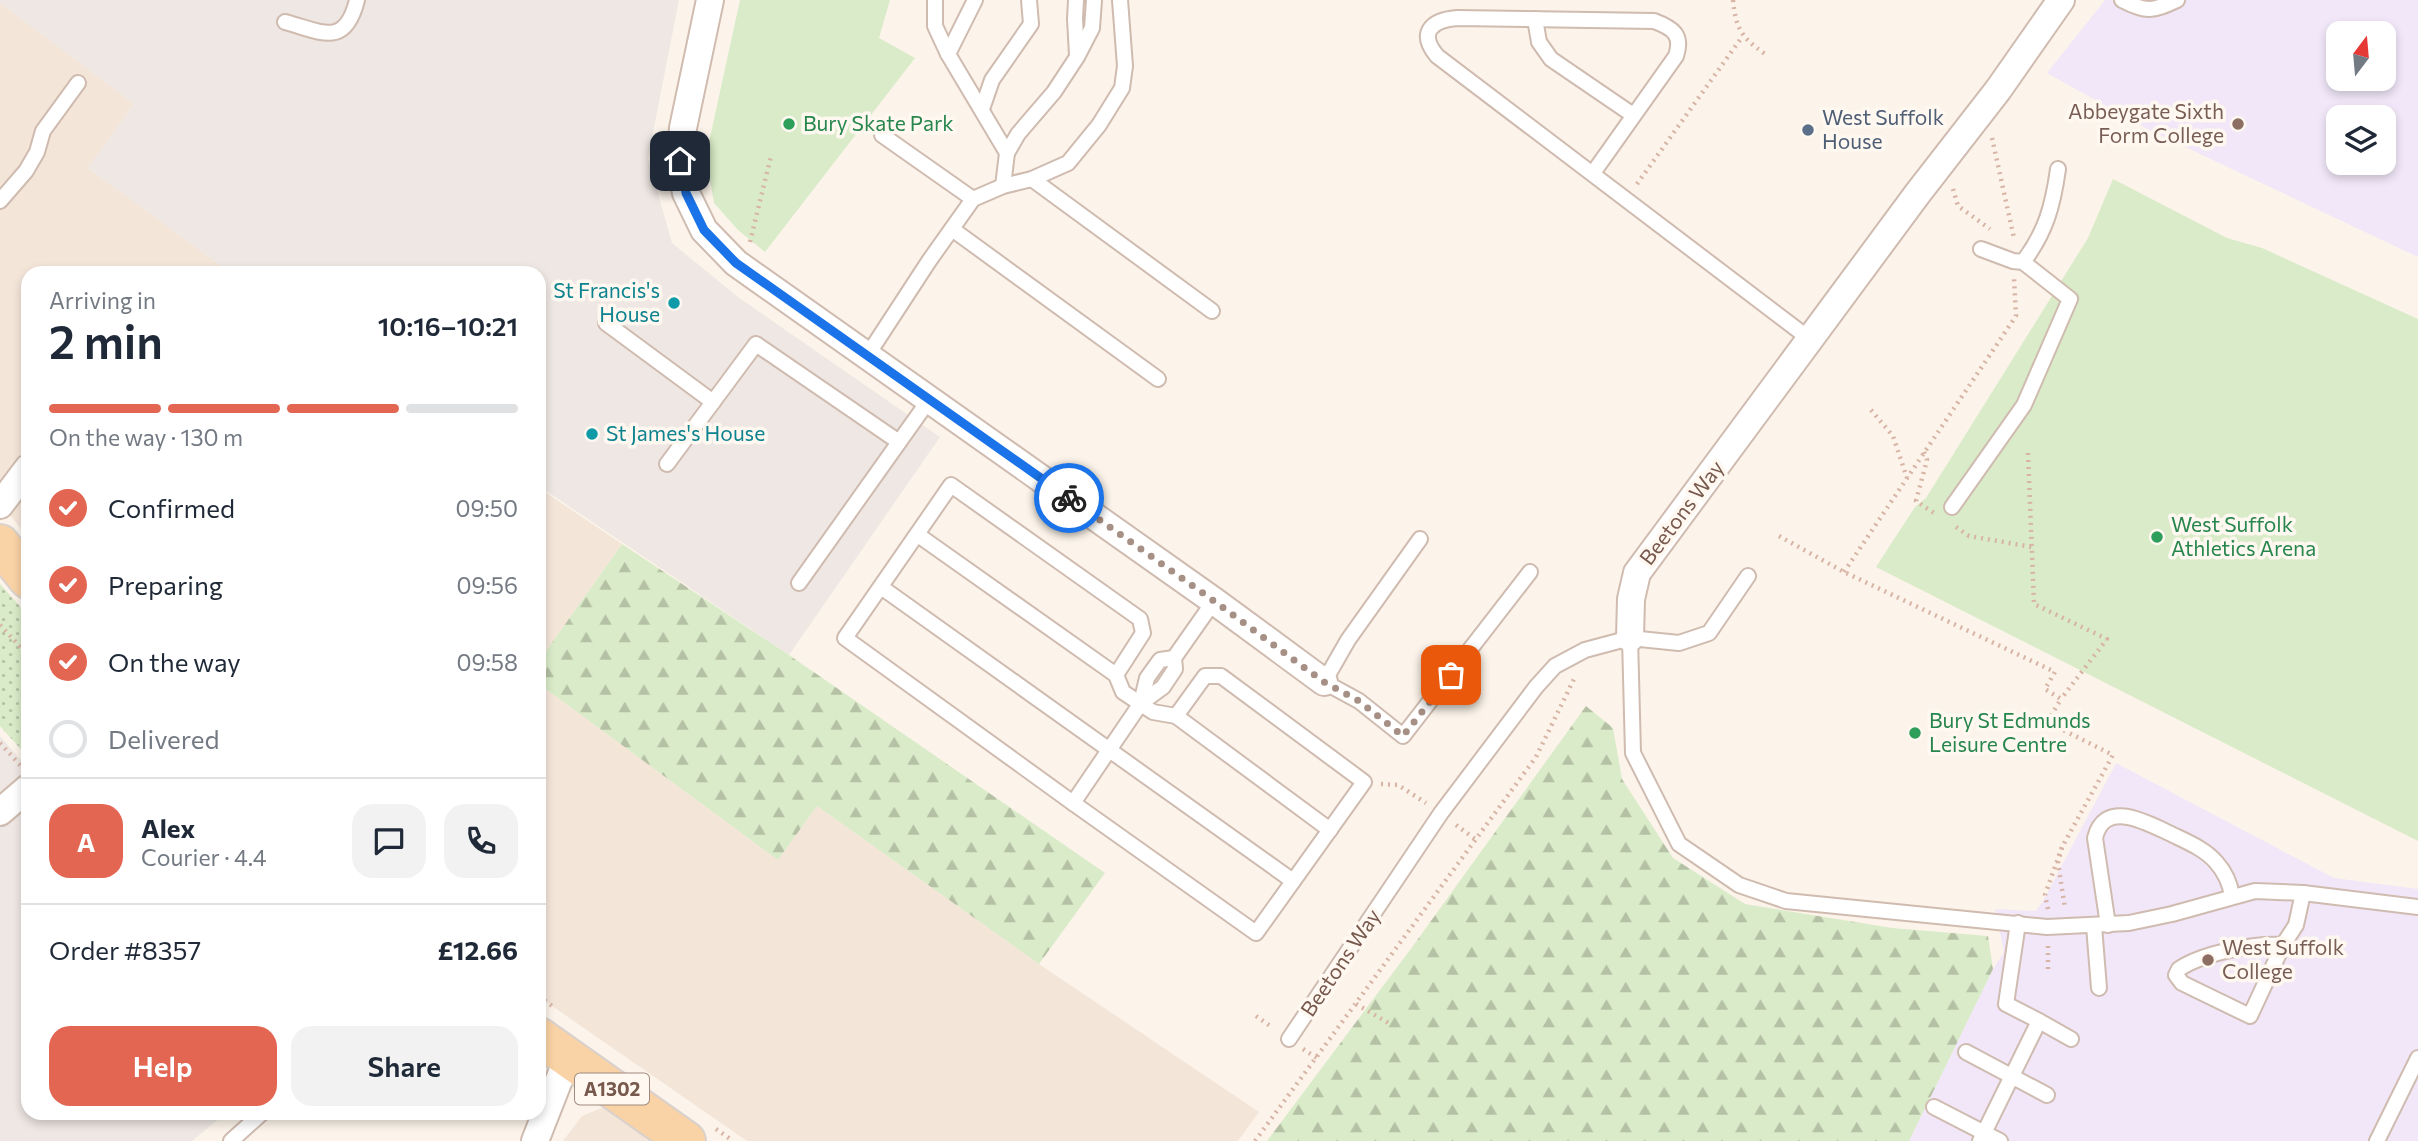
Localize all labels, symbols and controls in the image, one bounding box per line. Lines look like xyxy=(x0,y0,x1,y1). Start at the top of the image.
north arrow xyxy=(2326,21,2396,91)
map controls xyxy=(2326,21,2396,175)
place label: Abbeygate Sixth Form College xyxy=(2068,98,2224,147)
place label: West Suffolk House xyxy=(1822,104,1944,153)
button: layers xyxy=(2326,105,2396,175)
place label: Bury Skate Park xyxy=(803,110,954,135)
marker: Bury Skate Park xyxy=(781,116,797,132)
marker: Abbeygate Sixth Form College xyxy=(2230,116,2246,132)
marker: West Suffolk House xyxy=(1800,122,1816,138)
pin xyxy=(650,131,710,191)
icon: home xyxy=(661,142,699,180)
place label: St Francis's House xyxy=(553,277,660,326)
text: Arriving in xyxy=(49,286,156,314)
marker: St Francis's House xyxy=(666,295,682,311)
text: 10:16–10:21 xyxy=(378,310,518,341)
text: 2 min xyxy=(49,312,163,368)
place label: St James's House xyxy=(606,420,765,445)
text: On the way · 130 m xyxy=(49,423,243,451)
marker: St James's House xyxy=(584,426,600,442)
street label: Beetons Way xyxy=(1633,455,1728,569)
courier xyxy=(1034,463,1104,533)
icon: bike xyxy=(1050,479,1088,517)
icon: check xyxy=(49,489,87,527)
text: Confirmed xyxy=(108,492,235,523)
text: 09:50 xyxy=(455,494,518,522)
place label: West Suffolk Athletics Arena xyxy=(2171,511,2316,560)
marker: West Suffolk Athletics Arena xyxy=(2149,529,2165,545)
icon: check xyxy=(49,566,87,604)
text: Preparing xyxy=(108,569,223,600)
text: 09:56 xyxy=(456,571,518,599)
icon: check xyxy=(49,643,87,681)
pin xyxy=(1421,645,1481,705)
text: On the way xyxy=(108,646,241,677)
text: 09:58 xyxy=(456,648,518,676)
icon: bag xyxy=(1432,656,1470,694)
place label: Bury St Edmunds Leisure Centre xyxy=(1929,707,2091,756)
text: Delivered xyxy=(108,723,219,754)
marker: Bury St Edmunds Leisure Centre xyxy=(1907,725,1923,741)
button: chat xyxy=(352,804,426,878)
button: phone xyxy=(444,804,518,878)
text: Alex xyxy=(141,812,195,843)
text: A xyxy=(77,826,95,857)
text: Courier · 4.4 xyxy=(141,843,267,871)
street label: Beetons Way xyxy=(1295,904,1385,1021)
text: Order #8357 xyxy=(49,934,201,965)
text: £12.66 xyxy=(438,934,518,965)
place label: West Suffolk College xyxy=(2222,934,2344,983)
marker: West Suffolk College xyxy=(2200,952,2216,968)
button: Help xyxy=(49,1026,277,1106)
button: Share xyxy=(291,1026,518,1106)
road number: A1302 xyxy=(575,1074,649,1105)

